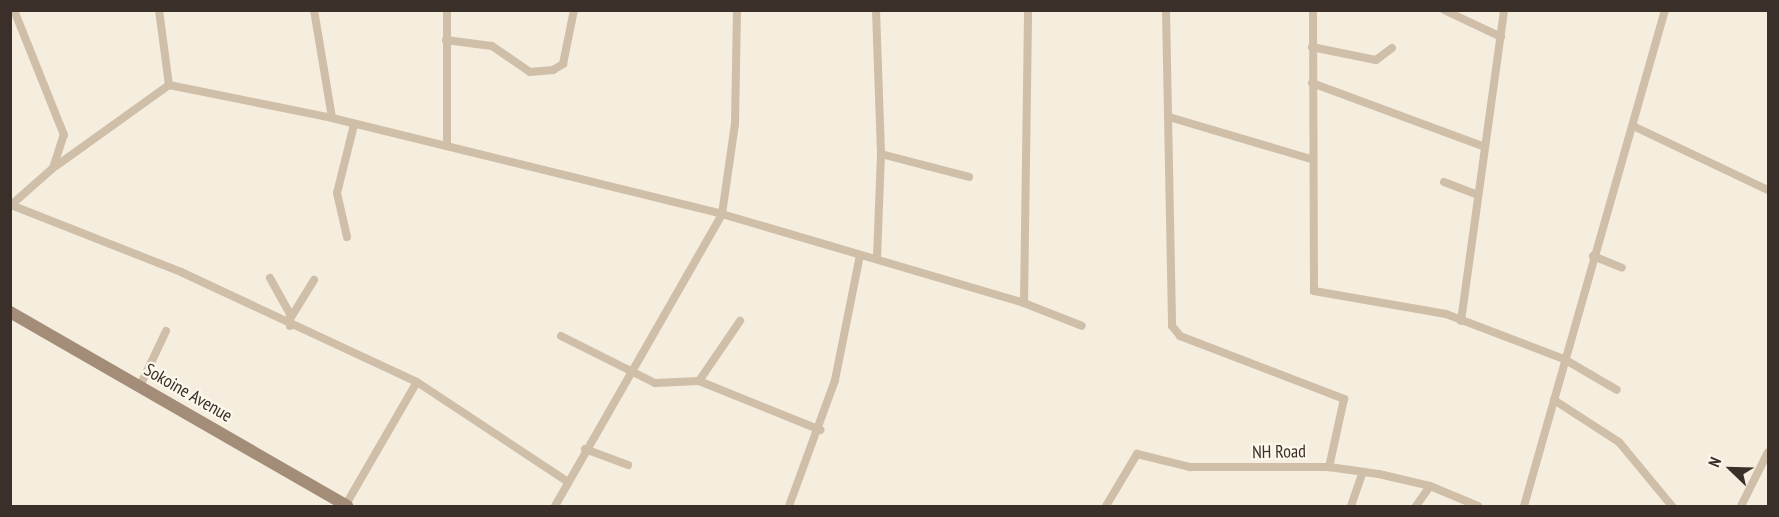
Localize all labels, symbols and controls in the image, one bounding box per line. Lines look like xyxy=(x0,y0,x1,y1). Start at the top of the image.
street label: Sokoine Avenue xyxy=(140,359,236,427)
north arrow xyxy=(1701,439,1761,499)
street label: NH Road xyxy=(1252,441,1306,463)
text: N xyxy=(1704,454,1725,470)

